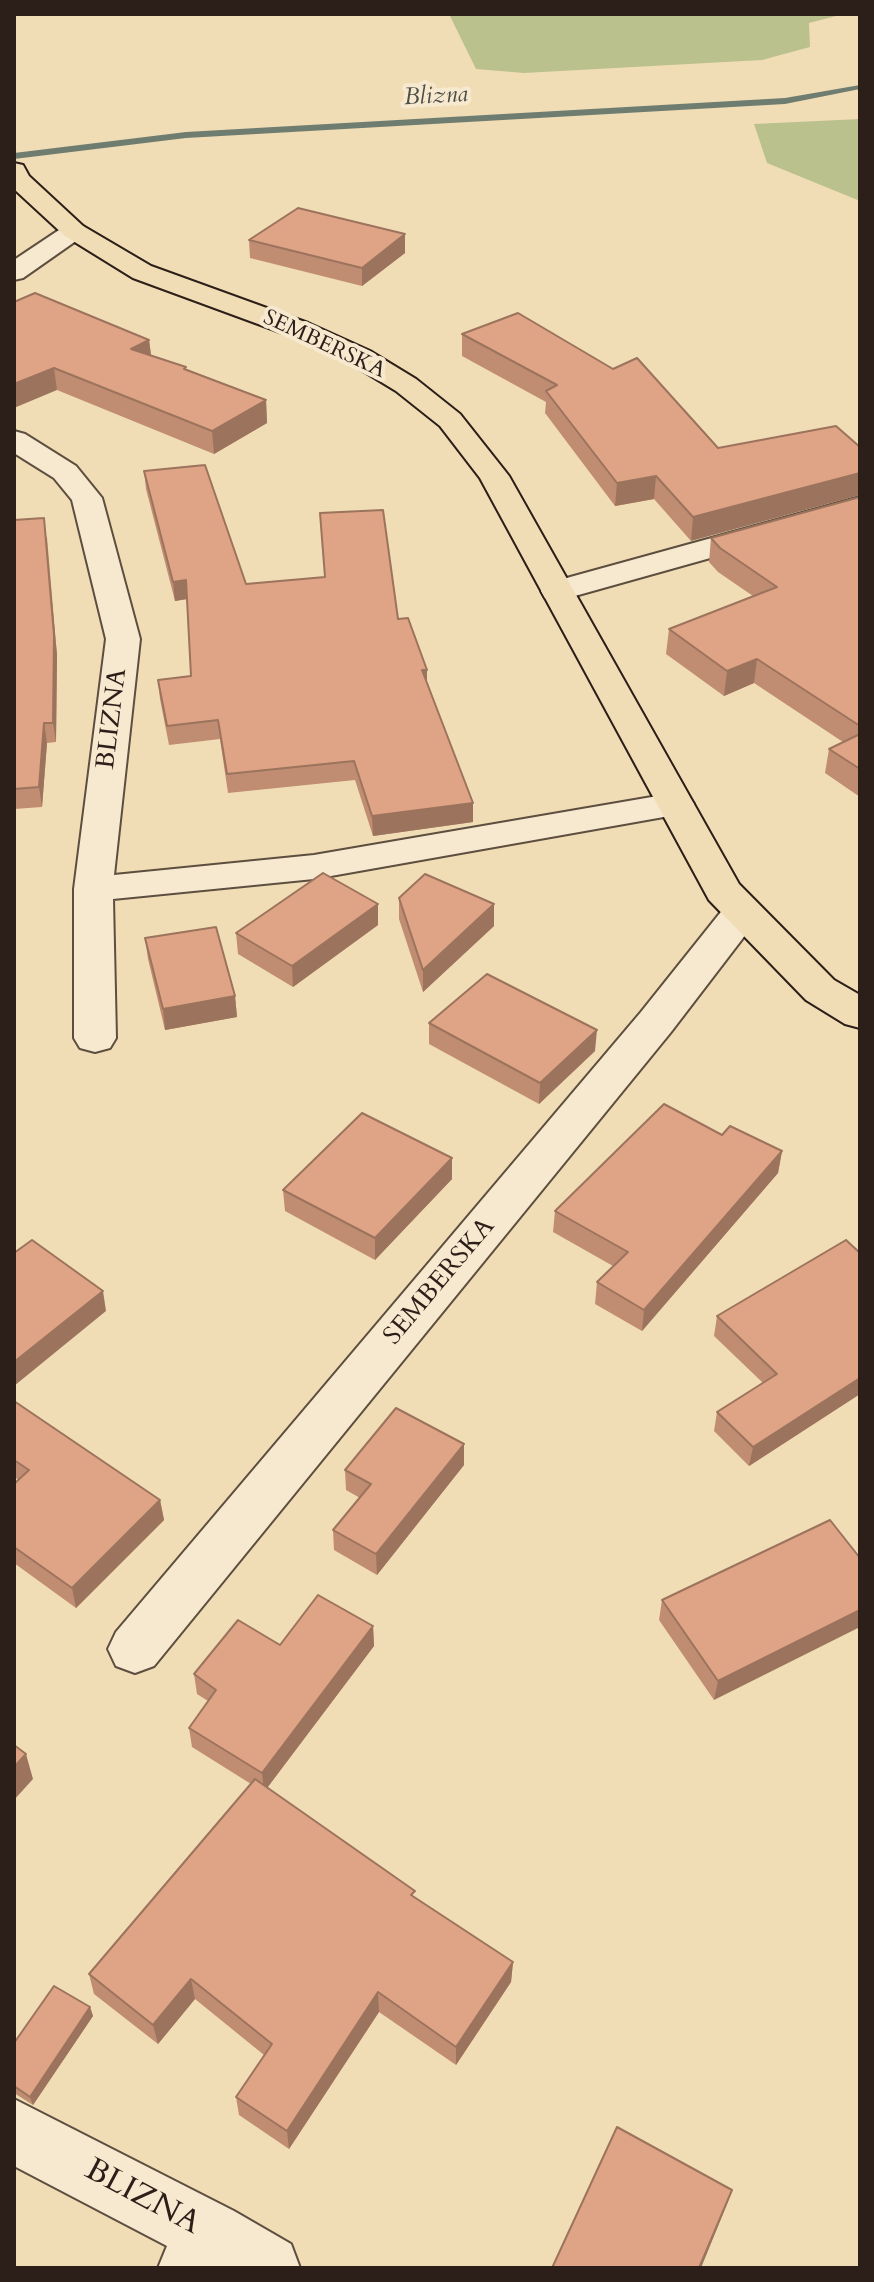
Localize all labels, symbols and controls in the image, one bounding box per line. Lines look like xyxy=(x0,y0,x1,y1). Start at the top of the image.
water label: Blizna xyxy=(403,81,469,113)
street label: SEMBERSKA xyxy=(259,305,389,385)
street label: BLIZNA xyxy=(91,667,135,771)
street label: SEMBERSKA xyxy=(378,1212,502,1352)
street label: BLIZNA xyxy=(78,2152,206,2244)

